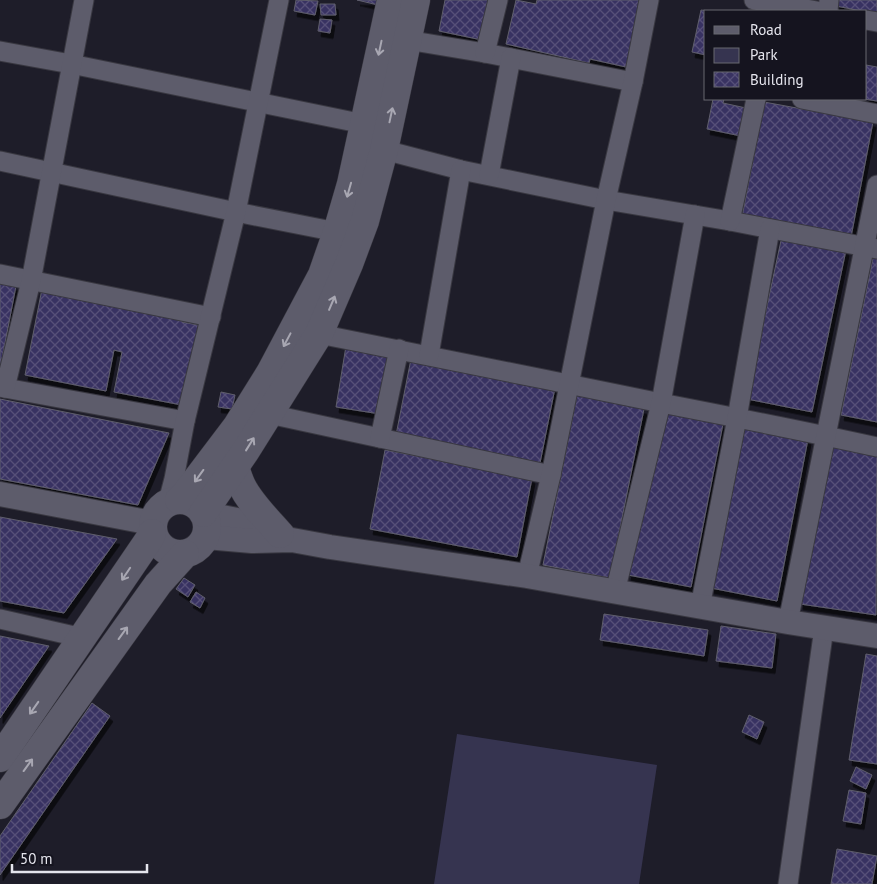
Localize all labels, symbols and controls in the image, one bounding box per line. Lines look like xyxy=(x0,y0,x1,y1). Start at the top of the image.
legend xyxy=(704,10,867,100)
text: Road xyxy=(750,20,782,39)
one-way arrow xyxy=(375,39,384,55)
text: Park xyxy=(750,45,778,64)
text: Building xyxy=(750,70,804,89)
one-way arrow xyxy=(387,108,396,124)
one-way arrow xyxy=(344,182,353,198)
one-way arrow xyxy=(327,296,337,311)
one-way arrow xyxy=(282,332,292,347)
one-way arrow xyxy=(246,437,256,451)
one-way arrow xyxy=(194,469,204,483)
one-way arrow xyxy=(121,567,131,581)
one-way arrow xyxy=(118,626,128,640)
one-way arrow xyxy=(29,701,39,715)
one-way arrow xyxy=(23,759,34,772)
scale bar xyxy=(12,842,148,874)
text: 50 m xyxy=(20,849,53,868)

